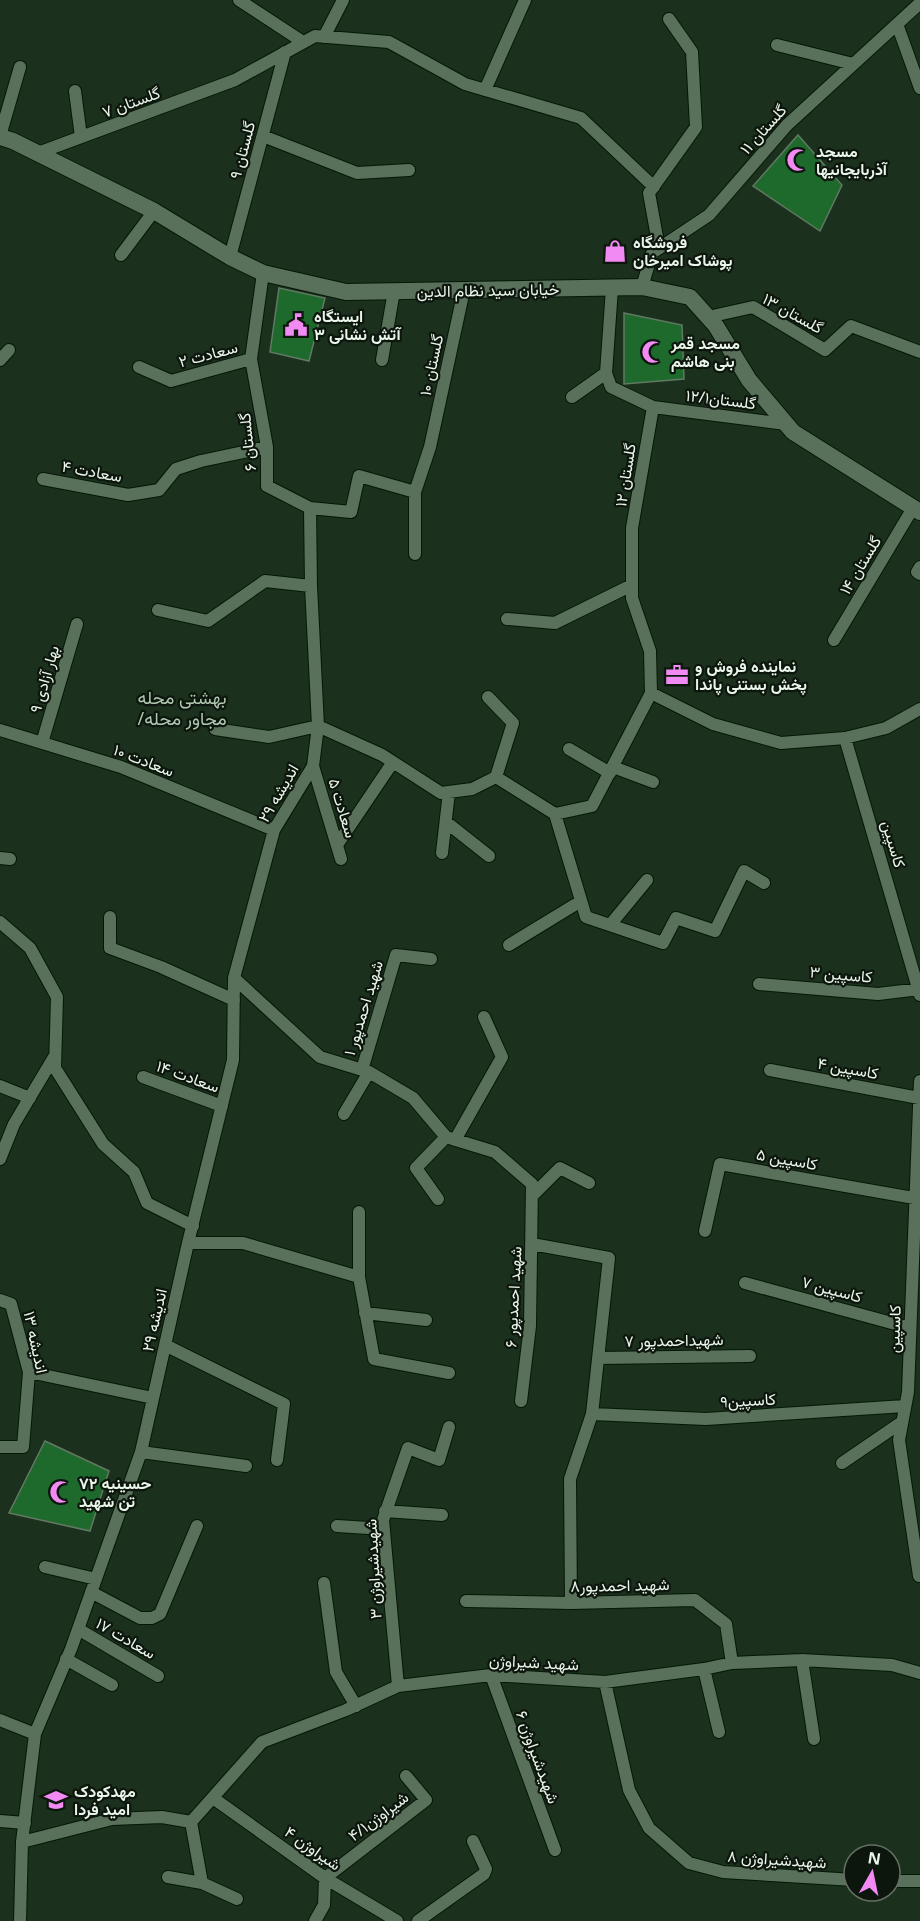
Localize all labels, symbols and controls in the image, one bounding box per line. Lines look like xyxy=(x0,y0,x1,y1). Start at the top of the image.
street label: گلستان ۷ xyxy=(99,81,163,123)
street label: گلستان ۱۱ xyxy=(735,99,791,159)
street label: گلستان ۹ xyxy=(224,119,260,181)
place label: مسجد آذربایجانیها xyxy=(816,140,889,180)
mosque icon: مسجد آذربایجانیها xyxy=(785,147,811,173)
place label: فروشگاه پوشاک امیرخان xyxy=(633,231,733,272)
shop icon: فروشگاه پوشاک امیرخان xyxy=(602,238,628,264)
street label: خیابان سید نظام الدین xyxy=(416,278,560,302)
street label: گلستان ۱۳ xyxy=(759,287,827,339)
place label: ایستگاه آتش نشانی ۳ xyxy=(314,305,403,345)
public building icon: ایستگاه آتش نشانی ۳ xyxy=(283,312,309,338)
street label: گلستان ۱۰ xyxy=(414,332,448,398)
place label: مسجد قمر بنی هاشم xyxy=(670,332,740,372)
street label: سعادت ۲ xyxy=(176,336,240,372)
mosque icon: مسجد قمر بنی هاشم xyxy=(640,339,666,365)
street label: گلستان۱۲/۱ xyxy=(685,384,757,414)
street label: گلستان ۶ xyxy=(233,412,261,472)
street label: گلستان ۱۲ xyxy=(609,442,641,508)
street label: سعادت ۴ xyxy=(60,455,124,487)
street label: گلستان ۱۴ xyxy=(834,532,886,598)
street label: بهار آزادی ۹ xyxy=(24,643,64,715)
place label: نماینده فروش و پخش بستنی پاندا xyxy=(695,655,807,696)
office icon: نماینده فروش و پخش بستنی پاندا xyxy=(664,662,690,688)
district label: بهشتی محله /مجاور محله xyxy=(137,685,227,730)
street label: سعادت ۱۰ xyxy=(111,738,177,782)
street label: اندیشه ۲۹ xyxy=(253,760,303,826)
street label: سعادت ۵ xyxy=(324,776,362,840)
street label: کاسپین xyxy=(876,818,911,870)
street label: شهید احمدپور ۱ xyxy=(338,958,389,1059)
street label: کاسپین ۳ xyxy=(809,960,873,989)
street label: کاسپین ۴ xyxy=(816,1052,880,1085)
street label: سعادت ۱۴ xyxy=(153,1054,223,1098)
street label: کاسپین ۵ xyxy=(755,1143,819,1176)
street label: شهید احمدپور ۶ xyxy=(499,1246,528,1348)
street label: کاسپین ۷ xyxy=(799,1270,865,1309)
street label: اندیشه ۲۹ xyxy=(136,1286,172,1354)
street label: کاسپین xyxy=(882,1305,907,1353)
street label: اندیشه ۱۳ xyxy=(19,1309,53,1375)
street label: شهیداحمدپور ۷ xyxy=(624,1328,724,1353)
street label: کاسپین۹ xyxy=(720,1388,777,1413)
place label: حسینیه ۷۲ تن شهید xyxy=(79,1472,152,1512)
mosque icon: حسینیه ۷۲ تن شهید xyxy=(48,1479,74,1505)
street label: شهیدشیراوژن ۳ xyxy=(359,1518,387,1620)
street label: شهید احمدپور۸ xyxy=(570,1573,670,1598)
street label: سعادت ۱۷ xyxy=(92,1612,160,1664)
street label: شهید شیراوژن xyxy=(489,1649,579,1675)
street label: شهیدشیراوژن ۶ xyxy=(511,1707,565,1807)
place label: مهدکودک امید فردا xyxy=(74,1780,136,1820)
street label: شیراوژن۴/۱ xyxy=(343,1786,413,1846)
school or university icon: مهدکودک امید فردا xyxy=(43,1787,69,1813)
street label: شیراوژن ۴ xyxy=(280,1821,346,1875)
north arrow xyxy=(842,1843,902,1903)
street label: شهیدشیراوژن ۸ xyxy=(727,1845,827,1873)
text: N xyxy=(866,1846,882,1870)

